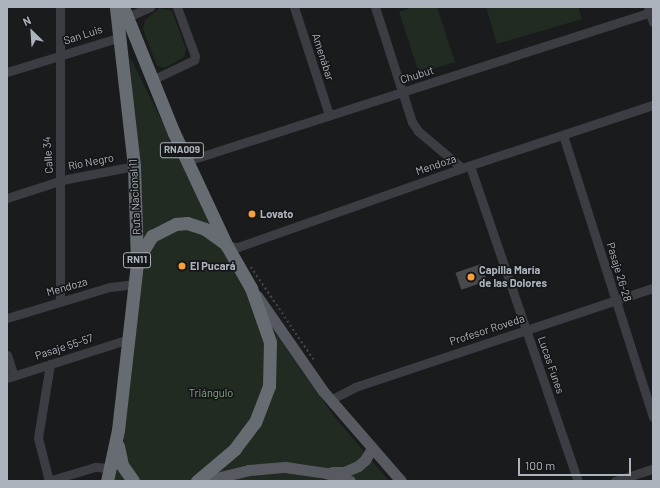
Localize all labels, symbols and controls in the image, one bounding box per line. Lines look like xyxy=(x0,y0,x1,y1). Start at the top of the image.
north arrow xyxy=(12,12,52,52)
text: N xyxy=(21,13,33,28)
street label: San Luis xyxy=(62,22,104,48)
street label: Amenábar xyxy=(309,32,337,82)
street label: Chubut xyxy=(399,63,435,87)
street label: Calle 34 xyxy=(40,136,56,174)
road number: RNA009 xyxy=(159,142,205,158)
street label: Río Negro xyxy=(67,151,115,173)
street label: Mendoza xyxy=(414,152,458,178)
street label: Ruta Nacional 11 xyxy=(126,159,144,235)
place label: Lovato xyxy=(260,207,293,221)
marker: Lovato xyxy=(247,209,257,219)
street label: Pasaje 26-28 xyxy=(604,241,634,303)
road number: RN11 xyxy=(123,252,151,268)
place label: El Pucará xyxy=(190,259,236,273)
marker: El Pucará xyxy=(177,261,187,271)
place label: Capilla María de las Dolores xyxy=(479,264,547,290)
marker: Capilla María de las Dolores xyxy=(466,272,476,282)
street label: Mendoza xyxy=(45,275,89,299)
street label: Profesor Roveda xyxy=(448,312,526,348)
street label: Pasaje 55-57 xyxy=(33,331,95,363)
street label: Lucas Funes xyxy=(535,335,567,395)
park label: Triángulo xyxy=(189,386,233,400)
scale bar xyxy=(520,450,633,476)
text: 100 m xyxy=(525,458,555,472)

